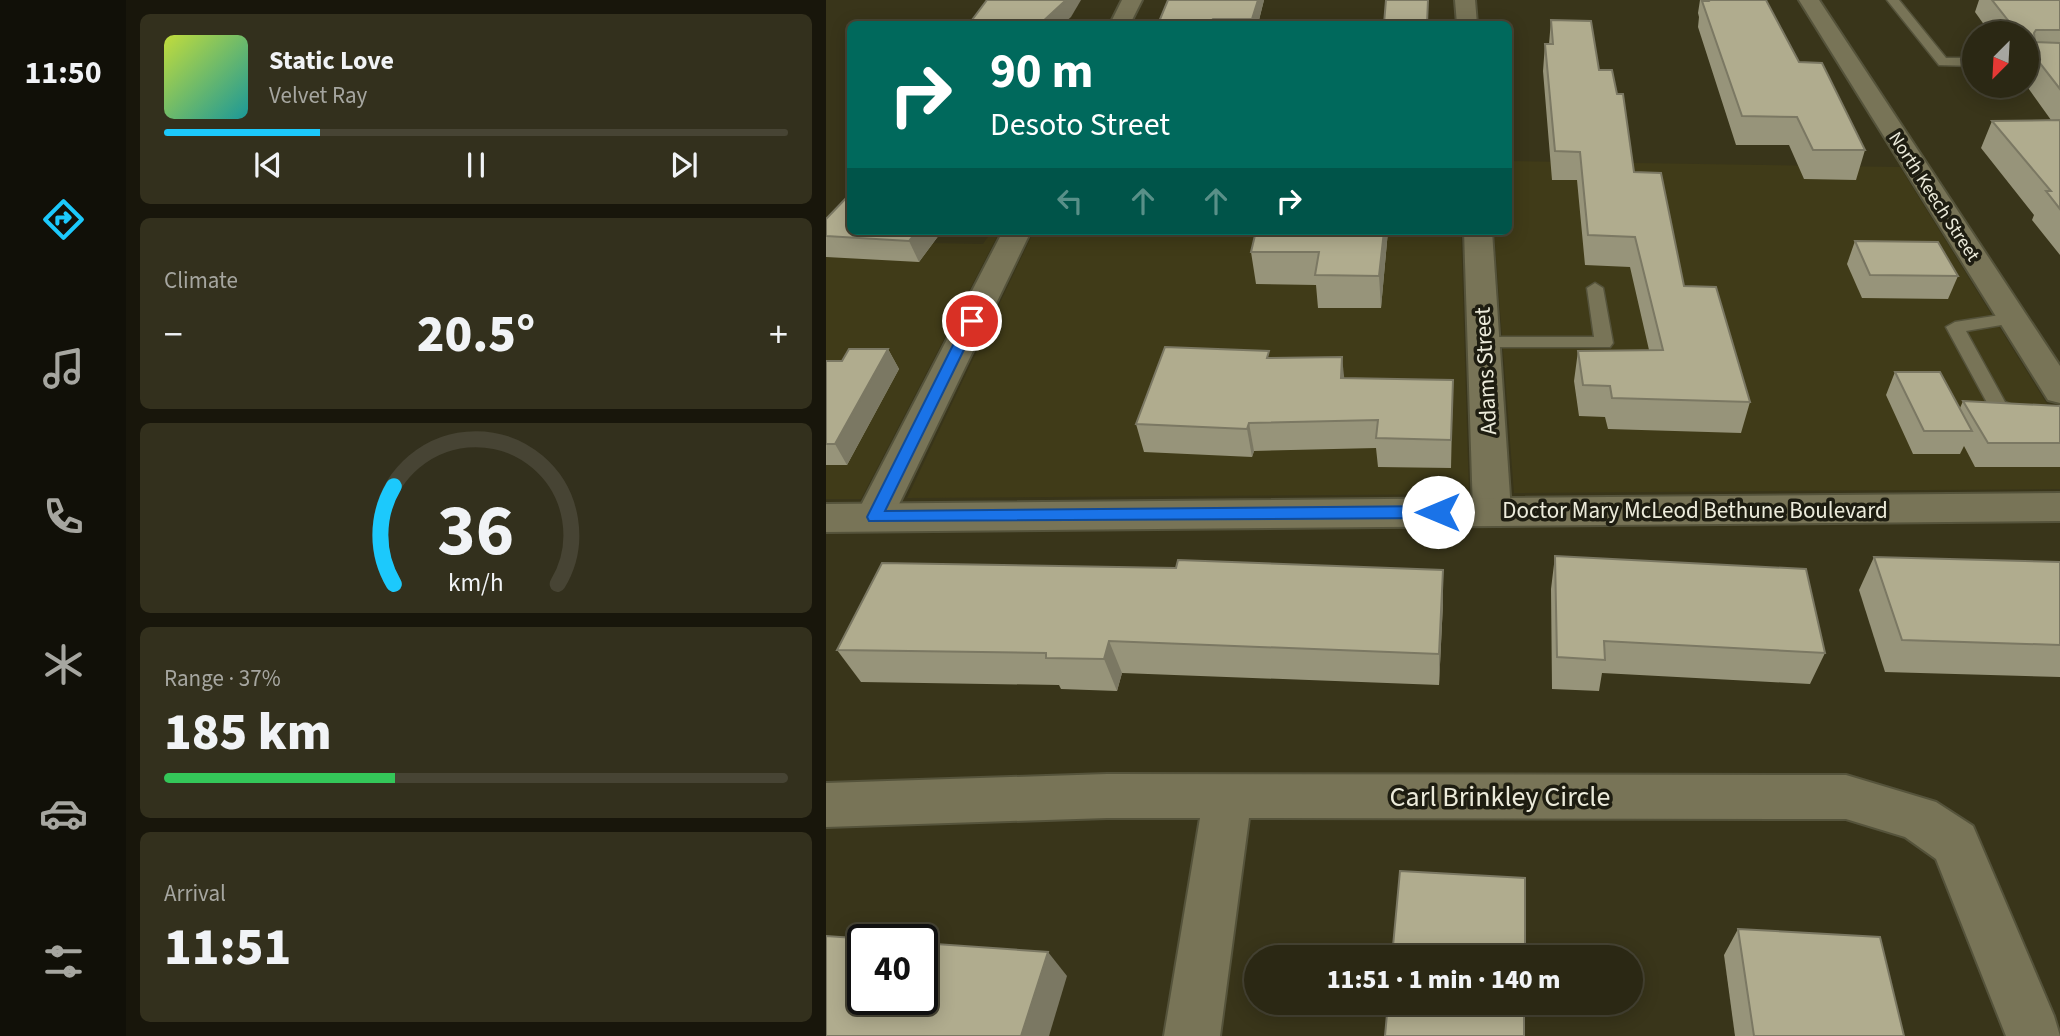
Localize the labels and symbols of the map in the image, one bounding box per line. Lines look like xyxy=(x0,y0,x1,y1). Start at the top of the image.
north arrow xyxy=(1962,21,2039,98)
street label: North Keech Street xyxy=(1882,127,1986,267)
pin xyxy=(942,291,1002,351)
street label: Adams Street xyxy=(1466,306,1505,436)
position arrow xyxy=(1401,475,1475,549)
street label: Doctor Mary McLeod Bethune Boulevard xyxy=(1502,494,1888,527)
street label: Carl Brinkley Circle xyxy=(1390,777,1610,817)
speed limit sign: 40 xyxy=(847,924,938,1015)

